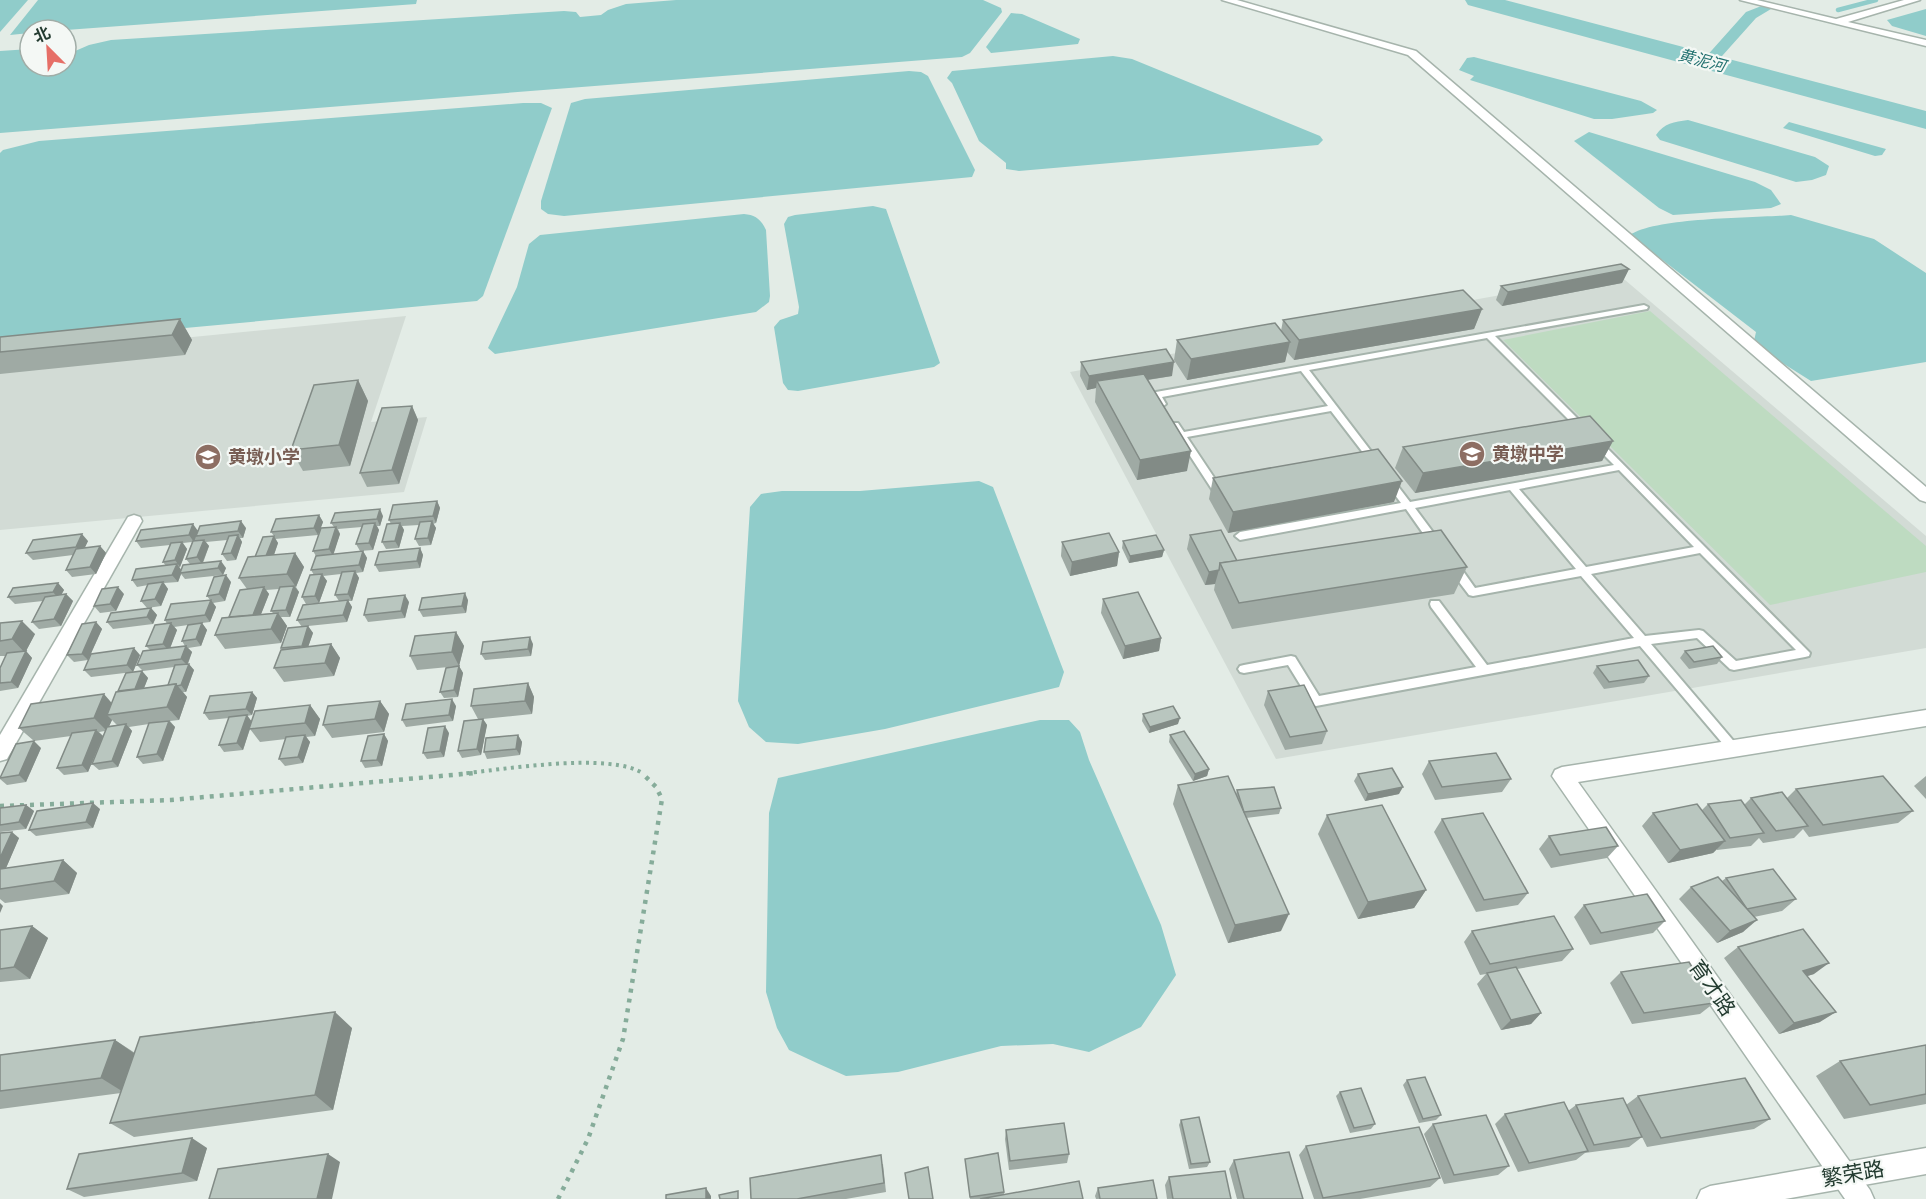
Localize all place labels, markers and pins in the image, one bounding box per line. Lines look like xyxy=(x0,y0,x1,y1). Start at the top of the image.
school or university icon: 黄墩中学 xyxy=(1457,439,1487,469)
school or university icon: 黄墩小学 xyxy=(193,442,223,472)
place label: 黄墩中学 xyxy=(1492,442,1564,464)
place label: 黄墩小学 xyxy=(228,445,300,467)

